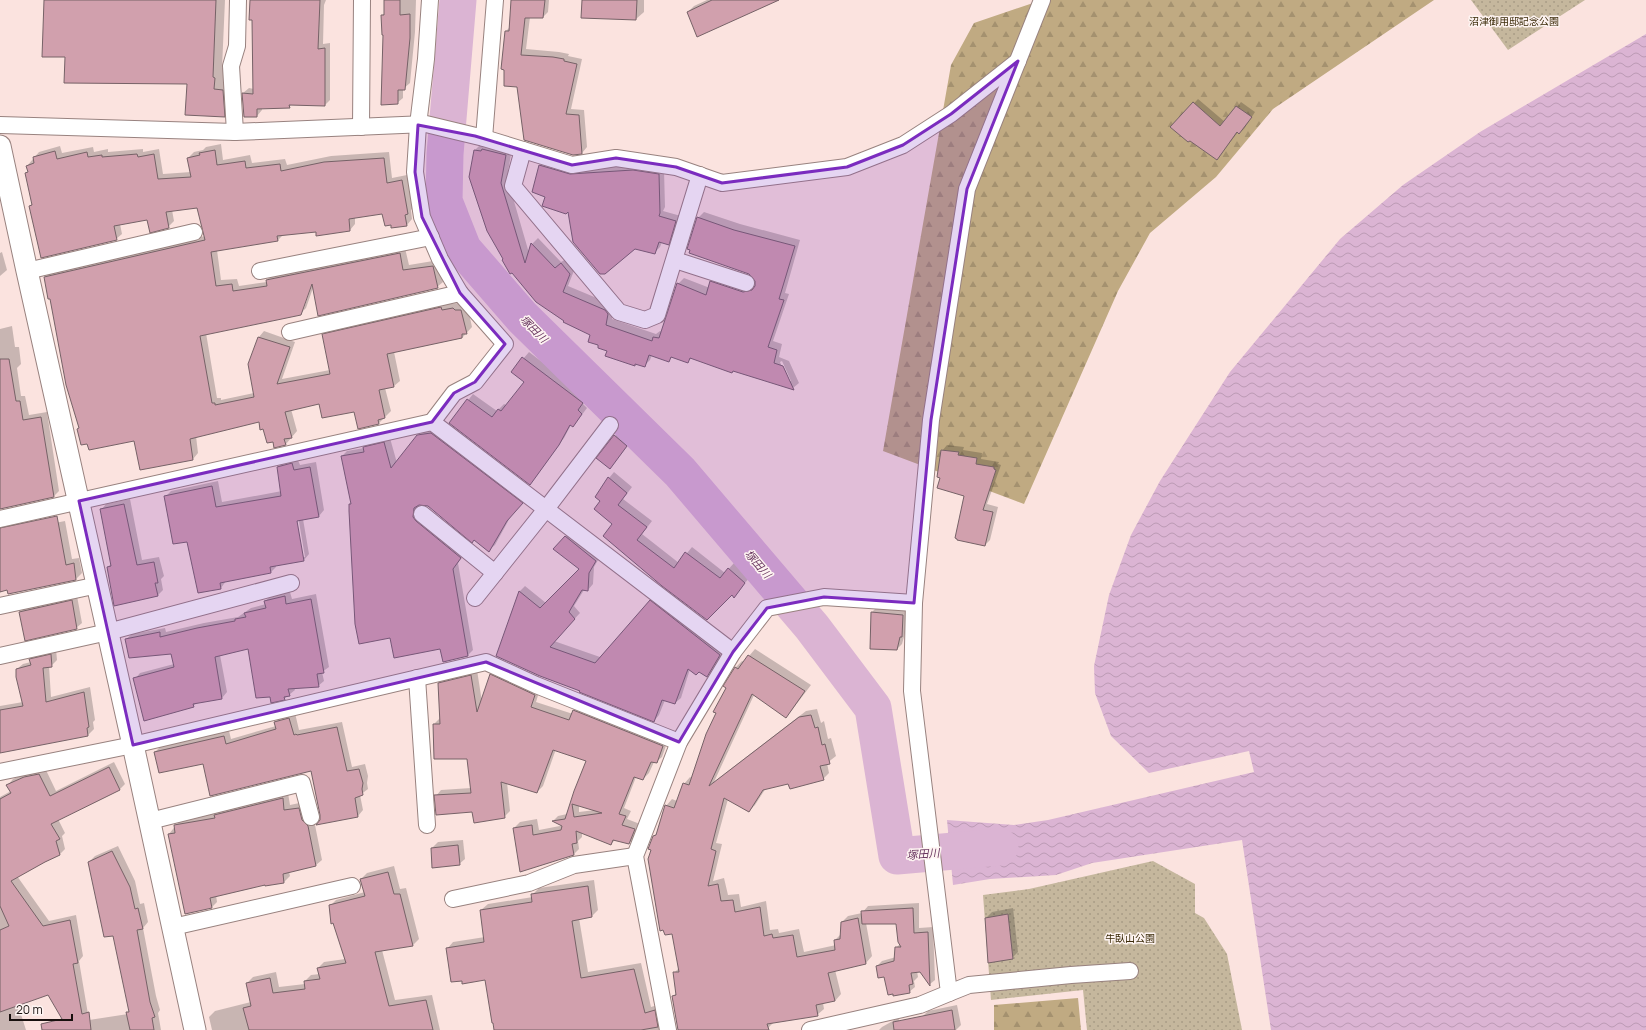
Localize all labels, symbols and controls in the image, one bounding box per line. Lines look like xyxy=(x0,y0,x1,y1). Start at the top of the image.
park label: 沼津御用邸記念公園 xyxy=(1469,14,1559,28)
water label: 塚田川 xyxy=(517,312,552,346)
water label: 塚田川 xyxy=(742,546,776,582)
water label: 塚田川 xyxy=(906,845,941,862)
park label: 牛臥山公園 xyxy=(1105,931,1155,945)
scale bar xyxy=(10,996,72,1022)
text: 20 m xyxy=(16,1001,43,1018)

